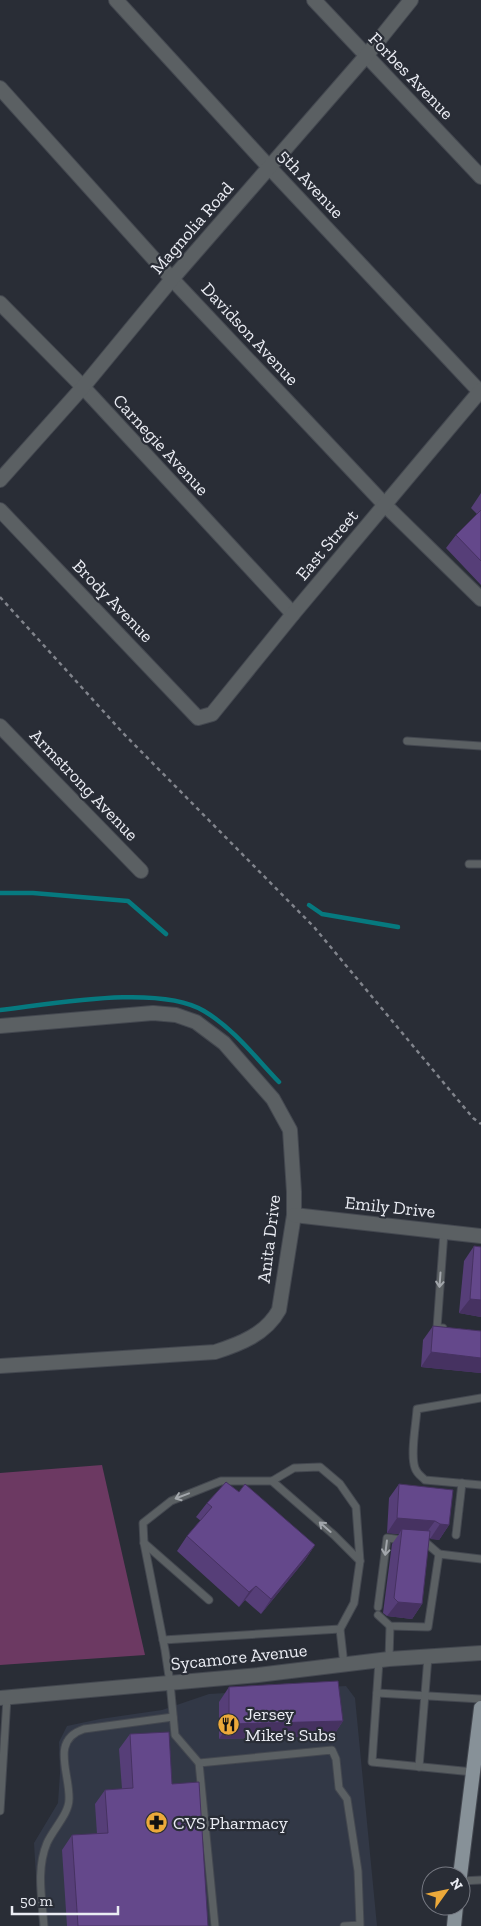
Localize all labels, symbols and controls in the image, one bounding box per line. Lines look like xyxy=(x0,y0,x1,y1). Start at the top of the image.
street label: Forbes Avenue xyxy=(364,28,458,124)
street label: 5th Avenue xyxy=(274,145,348,223)
street label: Magnolia Road xyxy=(146,177,238,279)
street label: Davidson Avenue xyxy=(197,278,303,390)
street label: Carnegie Avenue xyxy=(108,390,214,500)
street label: East Street xyxy=(291,505,363,585)
street label: Brody Avenue xyxy=(68,555,158,647)
street label: Armstrong Avenue xyxy=(25,725,143,845)
street label: Emily Drive xyxy=(344,1191,436,1223)
street label: Anita Drive xyxy=(253,1194,285,1284)
one-way arrow xyxy=(436,1272,445,1288)
one-way arrow xyxy=(175,1492,190,1502)
one-way arrow xyxy=(318,1521,331,1533)
one-way arrow xyxy=(380,1539,390,1555)
street label: Sycamore Avenue xyxy=(170,1639,308,1675)
place label: Jersey Mike's Subs xyxy=(245,1703,336,1746)
restaurant icon: Jersey Mike's Subs xyxy=(217,1712,241,1736)
pharmacy icon: CVS Pharmacy xyxy=(145,1811,169,1835)
place label: CVS Pharmacy xyxy=(173,1812,289,1834)
north arrow xyxy=(421,1866,471,1916)
text: N xyxy=(446,1875,467,1894)
scale bar xyxy=(12,1884,119,1916)
text: 50 m xyxy=(20,1892,53,1910)

